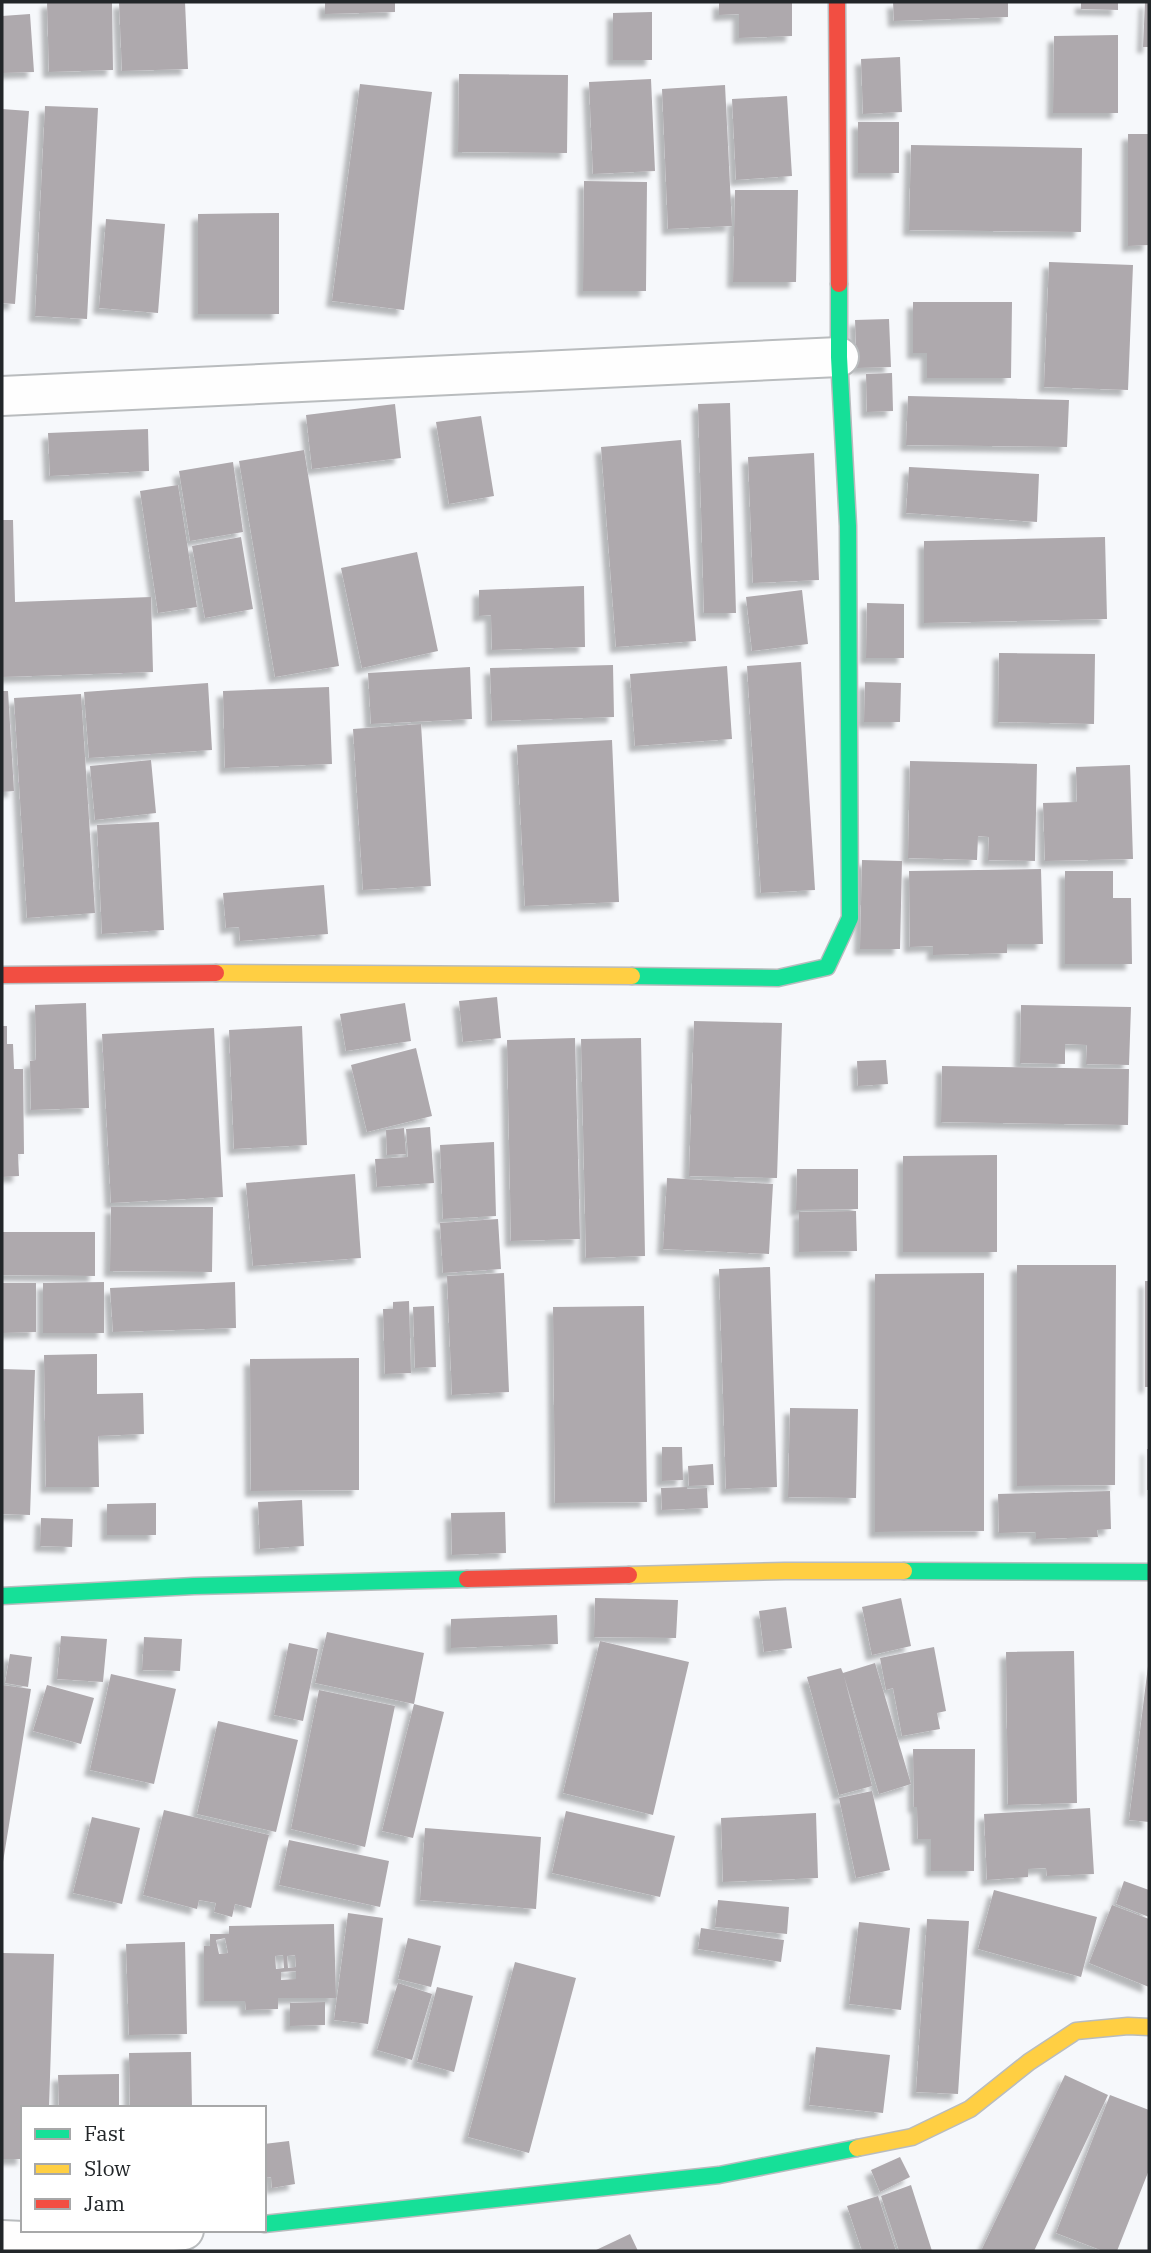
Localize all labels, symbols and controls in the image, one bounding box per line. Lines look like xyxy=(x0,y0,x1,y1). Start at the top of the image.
legend xyxy=(21,2106,266,2232)
text: Fast xyxy=(84,2119,125,2147)
text: Slow xyxy=(84,2154,131,2182)
text: Jam xyxy=(84,2189,125,2217)

